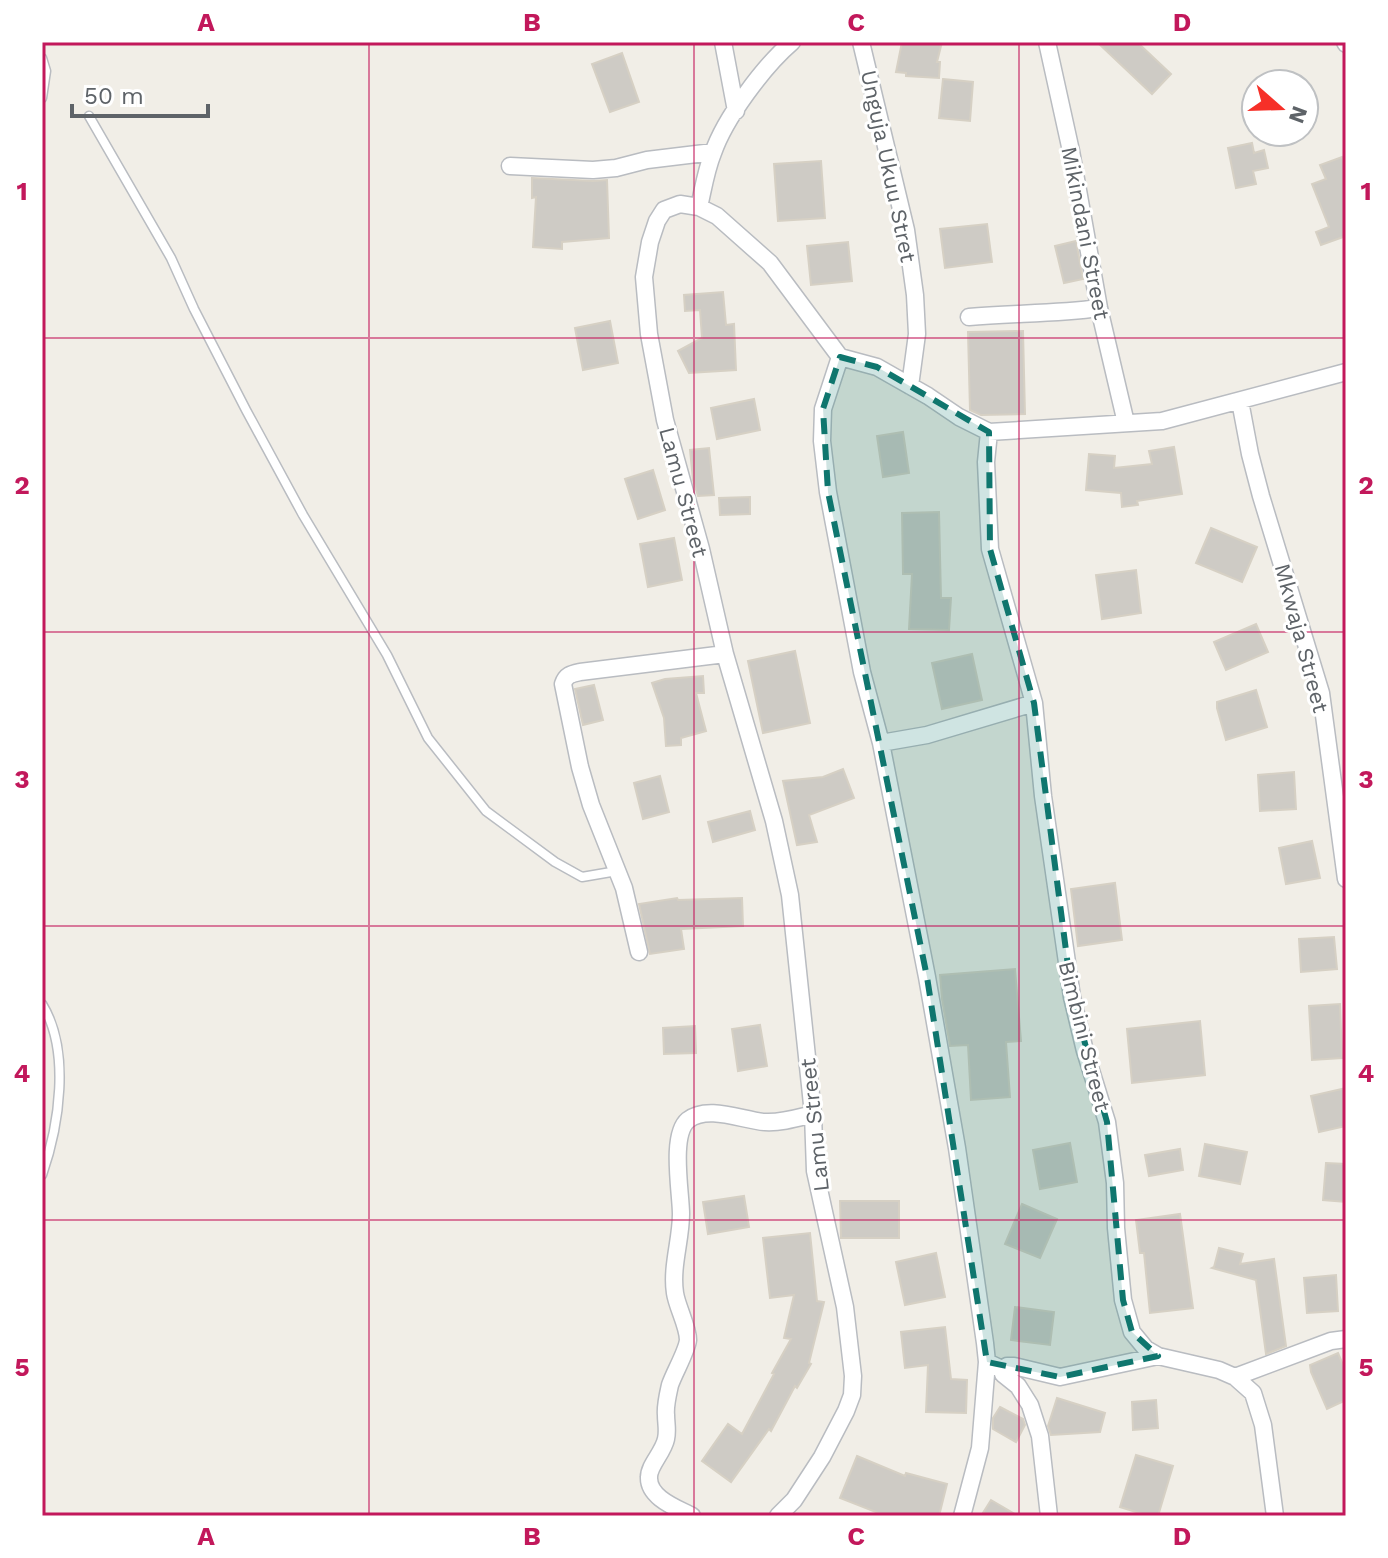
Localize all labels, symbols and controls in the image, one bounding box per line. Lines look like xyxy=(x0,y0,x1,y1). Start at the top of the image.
text: A xyxy=(197,7,215,37)
text: B xyxy=(523,7,541,37)
text: C xyxy=(847,7,865,37)
text: D xyxy=(1173,7,1191,37)
scale bar xyxy=(72,68,208,118)
street label: Unguja Ukuu Stret xyxy=(856,68,921,264)
north arrow xyxy=(1240,68,1320,148)
text: 50 m xyxy=(84,82,144,110)
text: N xyxy=(1284,103,1313,127)
street label: Mikindani Street xyxy=(1056,144,1115,322)
text: 1 xyxy=(16,176,28,206)
text: 1 xyxy=(1360,176,1372,206)
street label: Lamu Street xyxy=(654,424,713,560)
text: 2 xyxy=(14,470,30,500)
text: 2 xyxy=(1358,470,1374,500)
street label: Mkwaja Street xyxy=(1270,561,1333,715)
text: 3 xyxy=(14,764,30,794)
text: 3 xyxy=(1358,764,1374,794)
street label: Bimbini Street xyxy=(1054,958,1115,1114)
street label: Lamu Street xyxy=(795,1057,834,1193)
text: 4 xyxy=(14,1058,31,1088)
text: 4 xyxy=(1358,1058,1375,1088)
text: 5 xyxy=(14,1352,30,1382)
text: 5 xyxy=(1358,1352,1374,1382)
text: A xyxy=(197,1521,215,1551)
text: B xyxy=(523,1521,541,1551)
text: C xyxy=(847,1521,865,1551)
text: D xyxy=(1173,1521,1191,1551)

